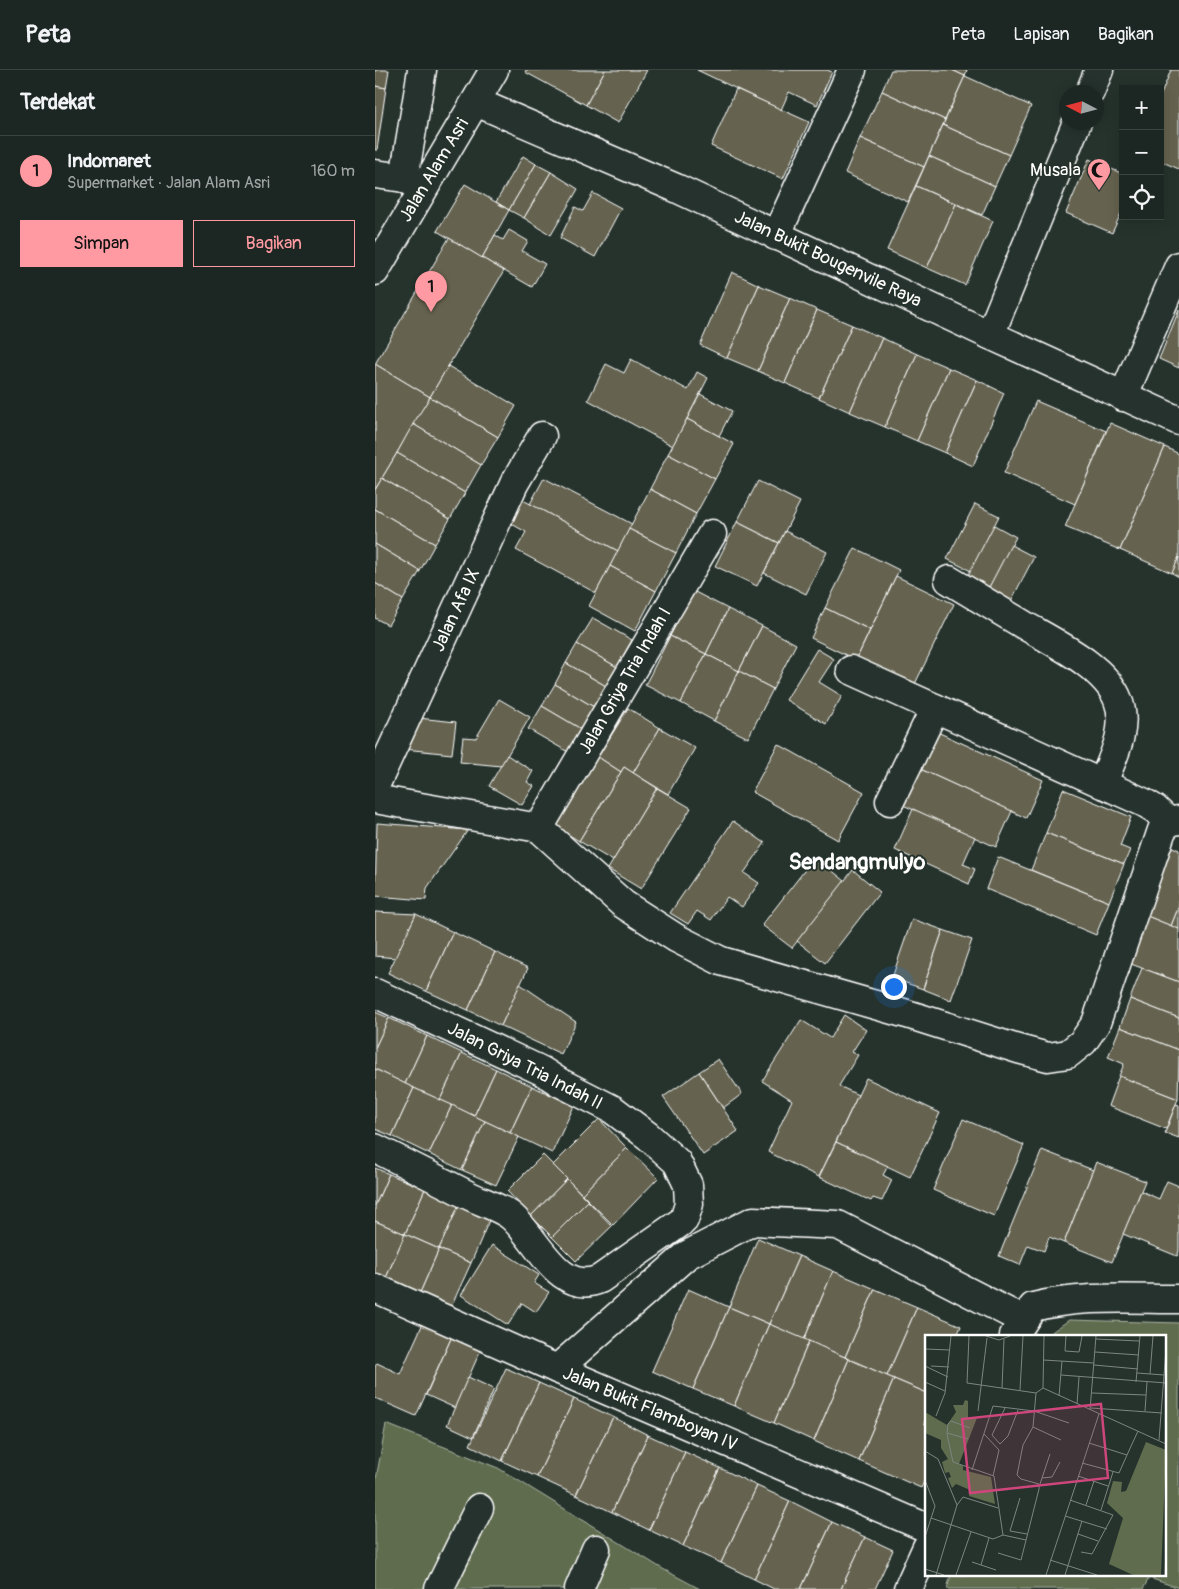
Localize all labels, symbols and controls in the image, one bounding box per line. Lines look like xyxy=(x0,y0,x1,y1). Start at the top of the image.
text: Peta xyxy=(25,20,71,49)
text: Peta xyxy=(951,23,985,46)
text: Lapisan xyxy=(1013,23,1070,46)
text: Bagikan xyxy=(1098,23,1154,46)
north arrow xyxy=(1059,85,1104,130)
map controls xyxy=(1119,85,1164,220)
button: + xyxy=(1119,85,1164,130)
text: Terdekat xyxy=(20,89,95,116)
street label: Jalan Alam Asri xyxy=(394,114,474,226)
button: − xyxy=(1119,130,1164,175)
text: Indomaret xyxy=(67,149,151,173)
mosque icon: Musala xyxy=(1086,157,1112,191)
place label: Musala xyxy=(1030,159,1081,182)
text: 1 xyxy=(33,161,39,181)
text: 160 m xyxy=(311,161,355,181)
text: Supermarket · Jalan Alam Asri xyxy=(67,173,270,193)
button: locate xyxy=(1119,175,1164,220)
street label: Jalan Bukit Bougenvile Raya xyxy=(731,205,925,313)
button: Simpan xyxy=(20,220,183,267)
button: Bagikan xyxy=(193,220,355,267)
pin: 1 xyxy=(415,271,447,312)
street label: Jalan Afa IX xyxy=(427,565,485,655)
street label: Jalan Griya Tria Indah I xyxy=(574,603,676,759)
district label: Sendangmulyo xyxy=(789,848,925,876)
your location xyxy=(881,974,907,1000)
street label: Jalan Griya Tria Indah II xyxy=(444,1017,606,1115)
inset map xyxy=(925,1335,1167,1576)
street label: Jalan Bukit Flamboyan IV xyxy=(559,1362,741,1456)

